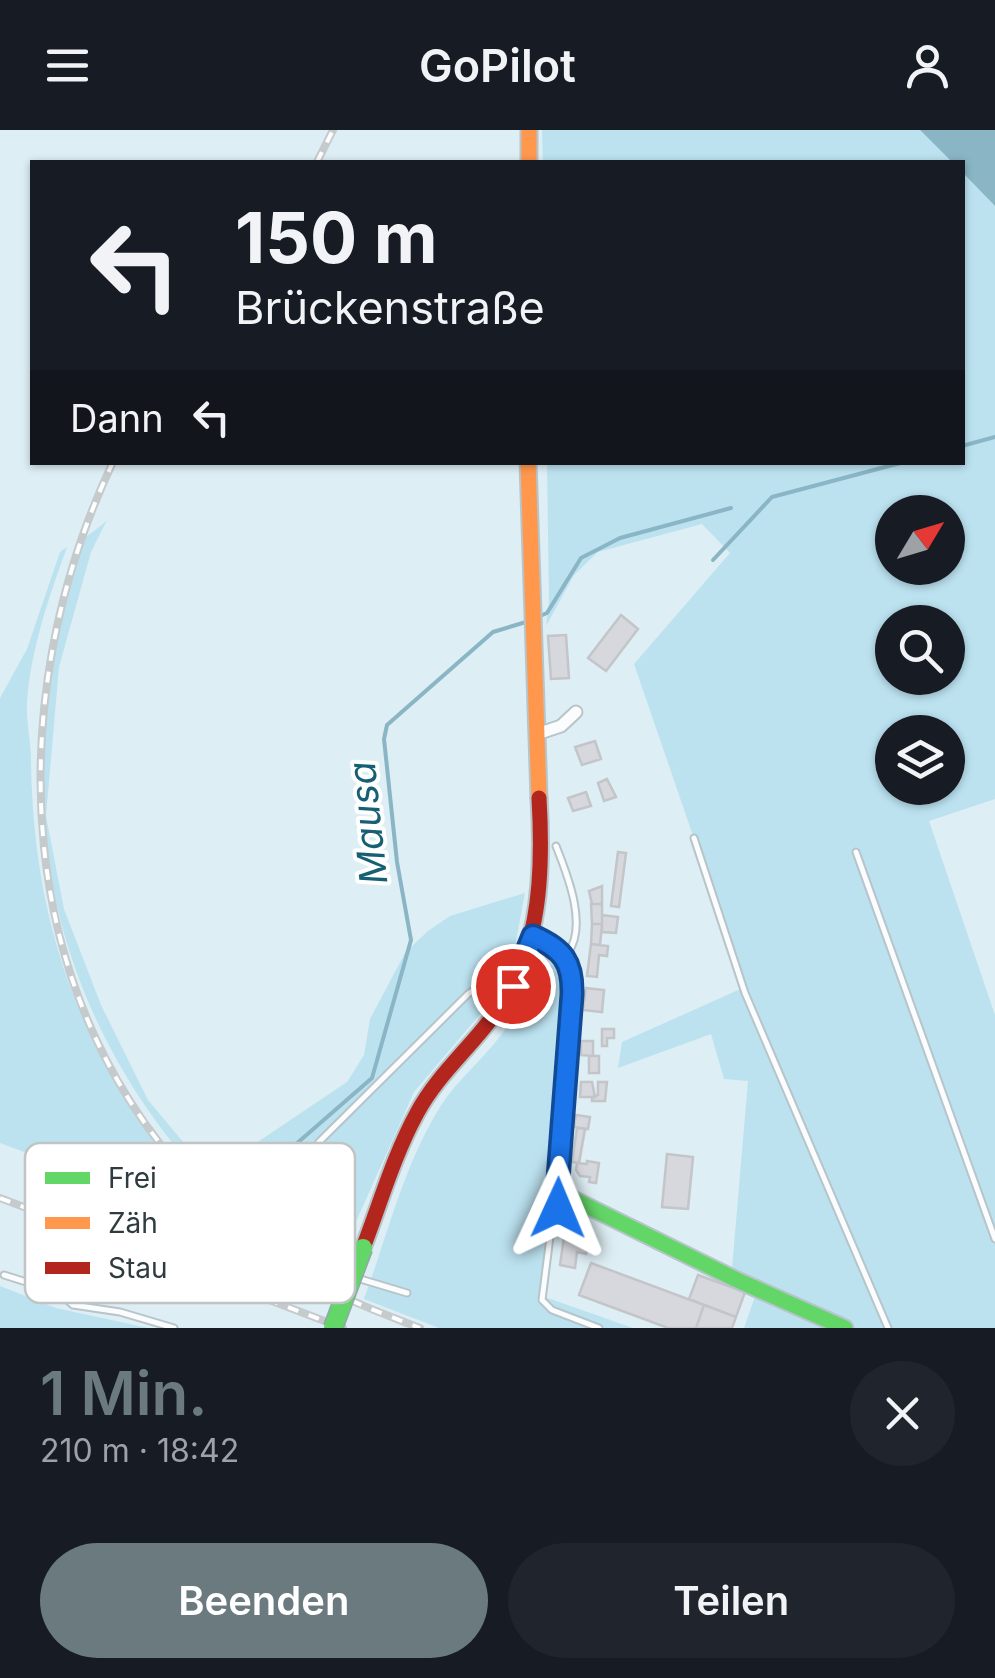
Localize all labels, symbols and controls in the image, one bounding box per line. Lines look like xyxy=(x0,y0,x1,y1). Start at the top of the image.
icon: menu xyxy=(40,38,95,93)
text: GoPilot xyxy=(419,38,576,93)
icon: person xyxy=(900,38,955,93)
text: 150 m xyxy=(235,195,438,280)
icon: left xyxy=(70,200,200,330)
text: Brückenstraße xyxy=(235,280,545,335)
icon: left xyxy=(184,390,239,445)
text: Dann xyxy=(70,395,164,441)
north arrow xyxy=(875,495,965,585)
map controls xyxy=(875,495,965,805)
button: search xyxy=(875,605,965,695)
button: layers xyxy=(875,715,965,805)
water label: Mausa xyxy=(338,759,396,887)
pin xyxy=(471,944,556,1029)
icon: arrive xyxy=(486,959,541,1014)
legend xyxy=(25,1143,355,1303)
position arrow xyxy=(506,1156,610,1260)
text: Frei xyxy=(108,1161,157,1195)
text: Zäh xyxy=(108,1206,158,1240)
text: Stau xyxy=(108,1251,168,1285)
text: 1 Min. xyxy=(40,1357,207,1429)
button: close xyxy=(850,1361,955,1466)
text: 210 m · 18:42 xyxy=(40,1431,239,1470)
button: Beenden xyxy=(40,1543,488,1658)
button: Teilen xyxy=(508,1543,955,1658)

